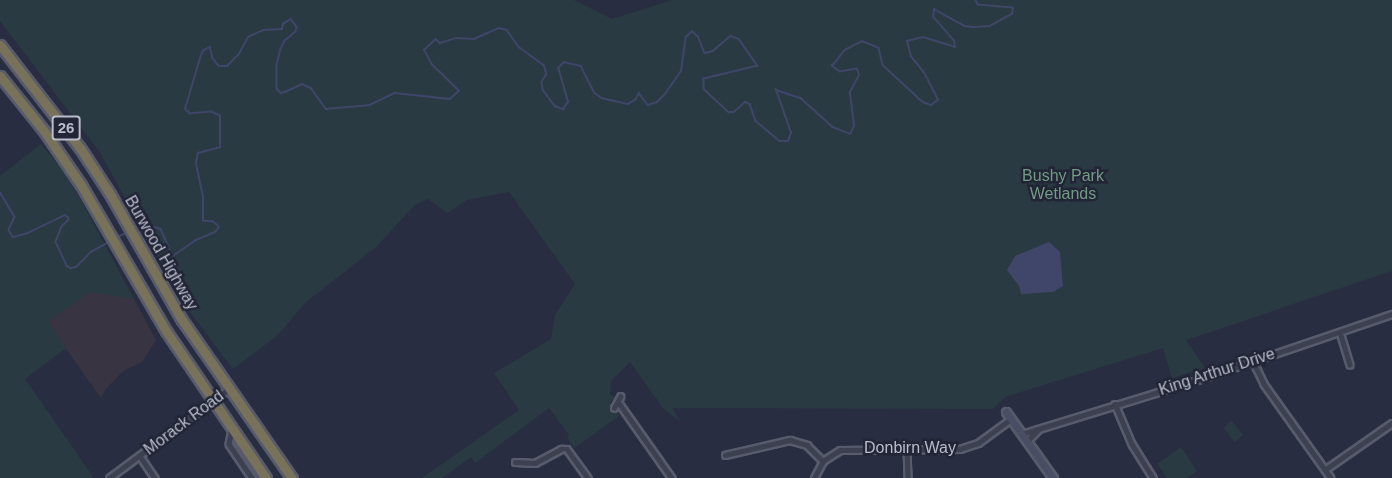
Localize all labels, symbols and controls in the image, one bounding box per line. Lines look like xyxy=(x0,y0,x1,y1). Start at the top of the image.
road number: 26 xyxy=(51,116,81,140)
park label: Bushy Park Wetlands xyxy=(1022,166,1104,204)
street label: Burwood Highway xyxy=(120,192,202,314)
street label: King Arthur Drive xyxy=(1156,344,1278,400)
street label: Morack Road xyxy=(140,387,228,459)
street label: Donbirn Way xyxy=(864,438,956,458)

